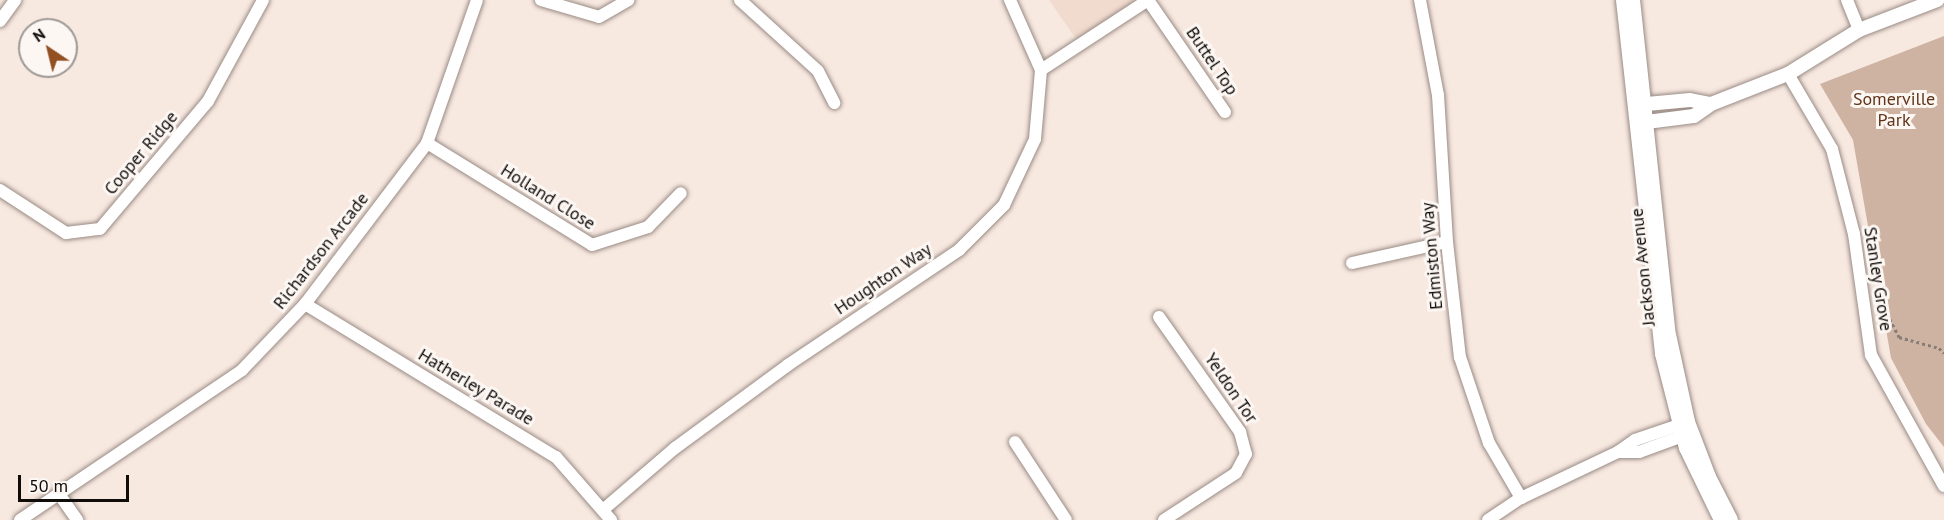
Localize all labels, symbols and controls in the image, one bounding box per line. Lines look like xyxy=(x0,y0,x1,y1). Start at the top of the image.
north arrow xyxy=(18,18,78,78)
street label: Buttel Top xyxy=(1181,22,1243,100)
text: N xyxy=(29,24,49,46)
park label: Somerville Park xyxy=(1853,89,1935,132)
street label: Cooper Ridge xyxy=(100,107,182,199)
street label: Holland Close xyxy=(497,159,599,235)
street label: Richardson Arcade xyxy=(269,188,373,314)
street label: Edmiston Way xyxy=(1417,201,1447,311)
street label: Jackson Avenue xyxy=(1626,207,1660,327)
street label: Stanley Grove xyxy=(1859,225,1897,333)
street label: Houghton Way xyxy=(830,239,936,319)
street label: Hatherley Parade xyxy=(414,344,538,430)
street label: Yeldon Tor xyxy=(1200,349,1262,427)
scale bar xyxy=(21,463,132,501)
text: 50 m xyxy=(29,474,68,497)

